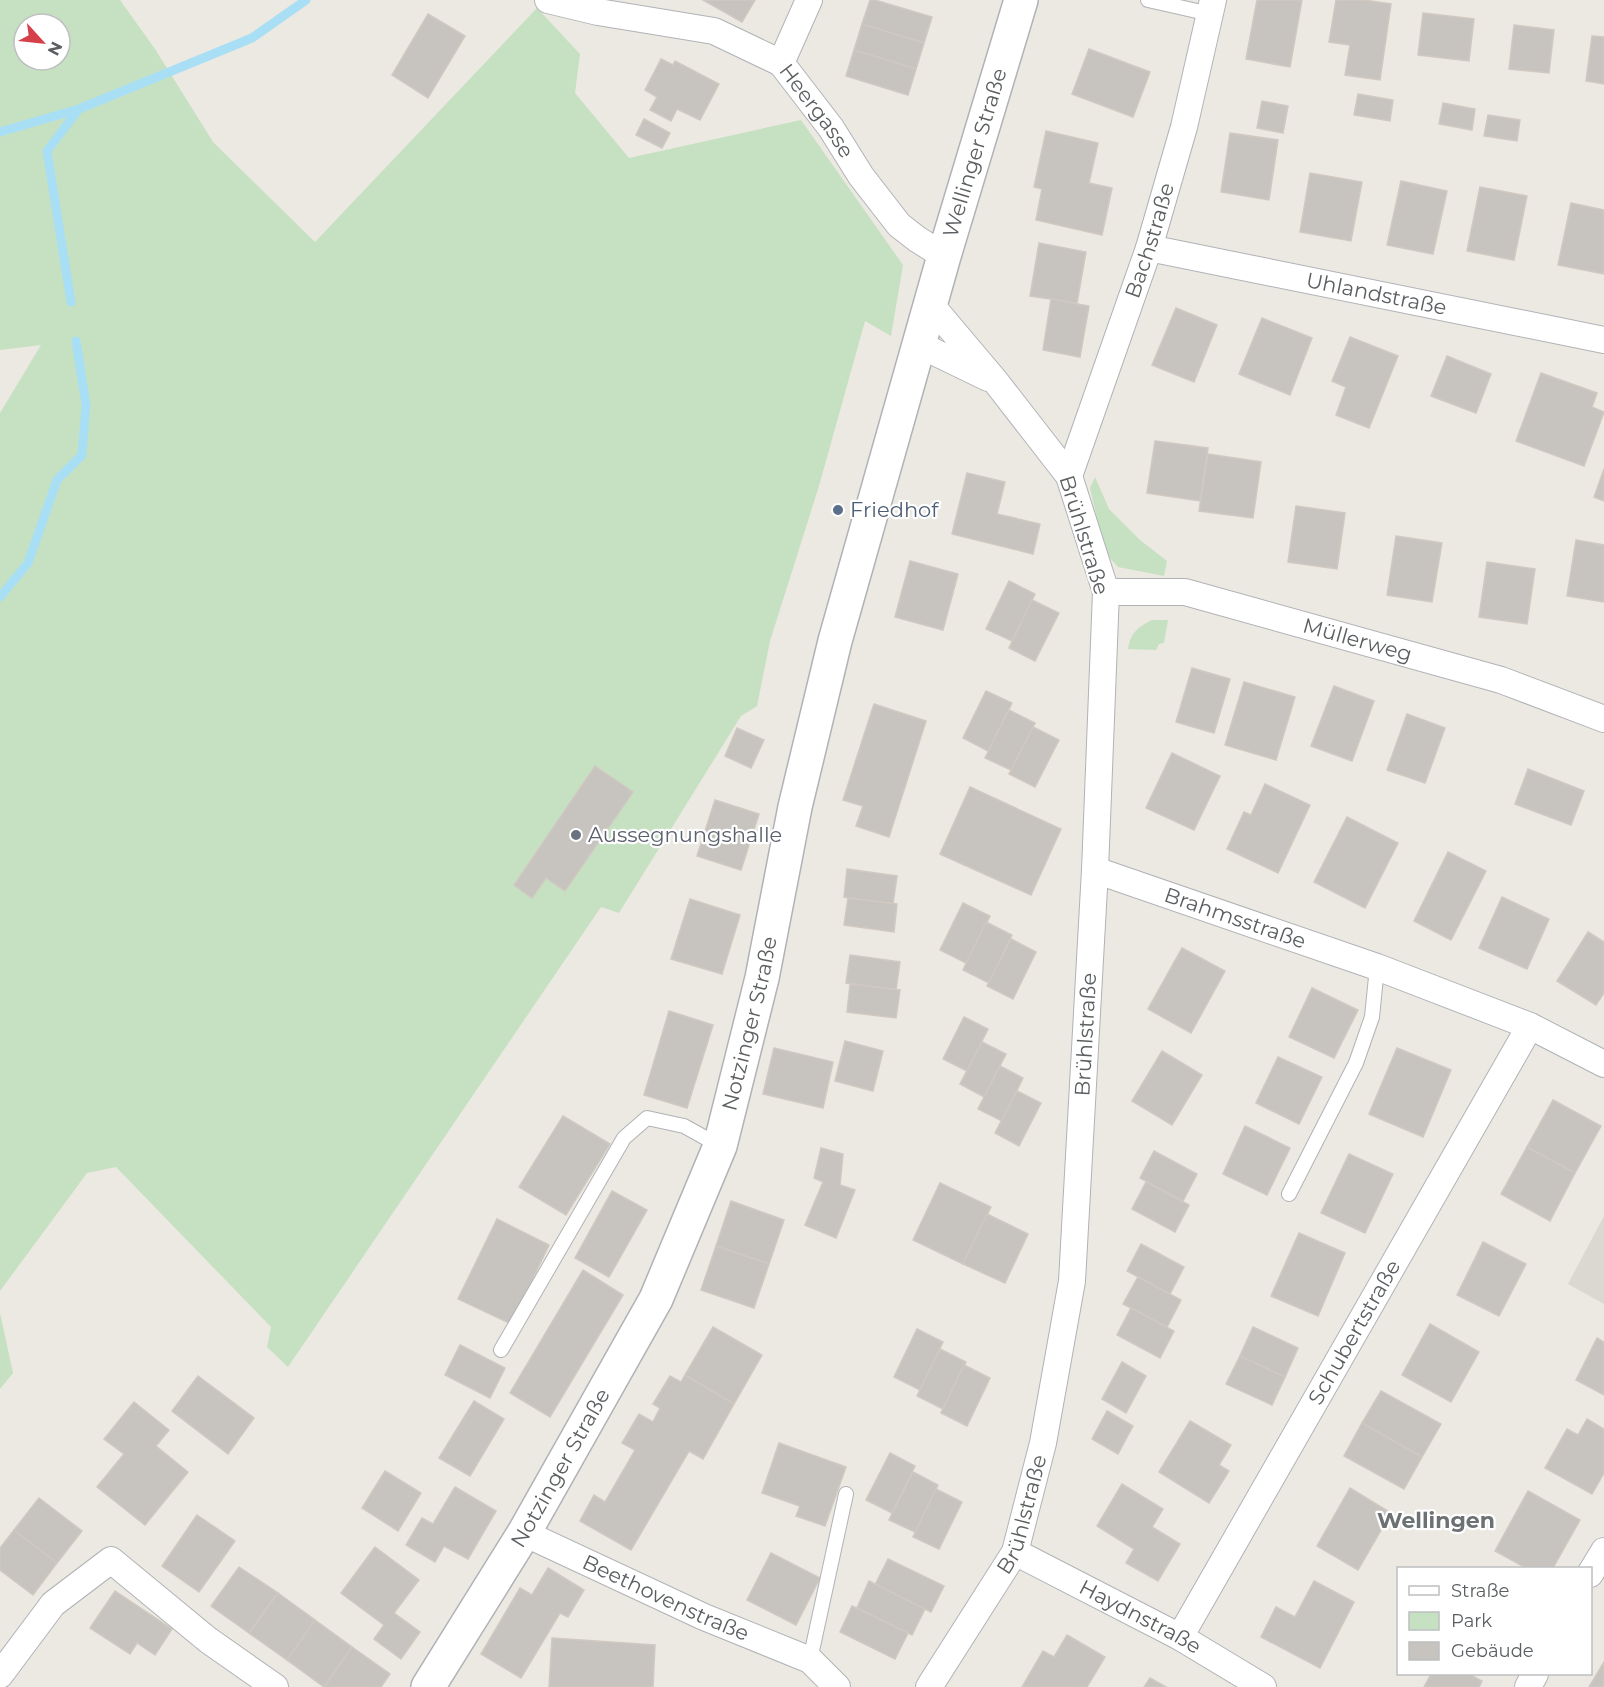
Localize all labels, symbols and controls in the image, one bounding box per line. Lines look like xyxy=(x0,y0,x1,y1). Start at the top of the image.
north arrow xyxy=(12,12,72,72)
text: N xyxy=(44,39,66,59)
street label: Heergasse xyxy=(774,59,860,162)
street label: Wellinger Straße xyxy=(937,65,1012,240)
street label: Bachstraße xyxy=(1119,180,1179,301)
street label: Uhlandstraße xyxy=(1304,267,1449,320)
street label: Brühlstraße xyxy=(1054,472,1115,598)
place label: Friedhof xyxy=(850,497,939,522)
marker: Friedhof xyxy=(831,503,845,517)
street label: Müllerweg xyxy=(1300,612,1415,667)
place label: Aussegnungshalle xyxy=(588,822,782,847)
marker: Aussegnungshalle xyxy=(569,828,583,842)
street label: Brahmsstraße xyxy=(1161,882,1309,954)
street label: Notzinger Straße xyxy=(716,934,782,1113)
street label: Brühlstraße xyxy=(1069,972,1101,1097)
street label: Schubertstraße xyxy=(1303,1255,1405,1409)
street label: Notzinger Straße xyxy=(505,1384,615,1552)
street label: Brühlstraße xyxy=(991,1452,1051,1579)
district label: Wellingen xyxy=(1377,1507,1495,1534)
street label: Beethovenstraße xyxy=(579,1549,753,1646)
legend xyxy=(1397,1567,1592,1675)
street label: Haydnstraße xyxy=(1075,1574,1206,1659)
text: Straße xyxy=(1451,1580,1510,1602)
text: Park xyxy=(1451,1610,1492,1632)
text: Gebäude xyxy=(1451,1640,1534,1662)

